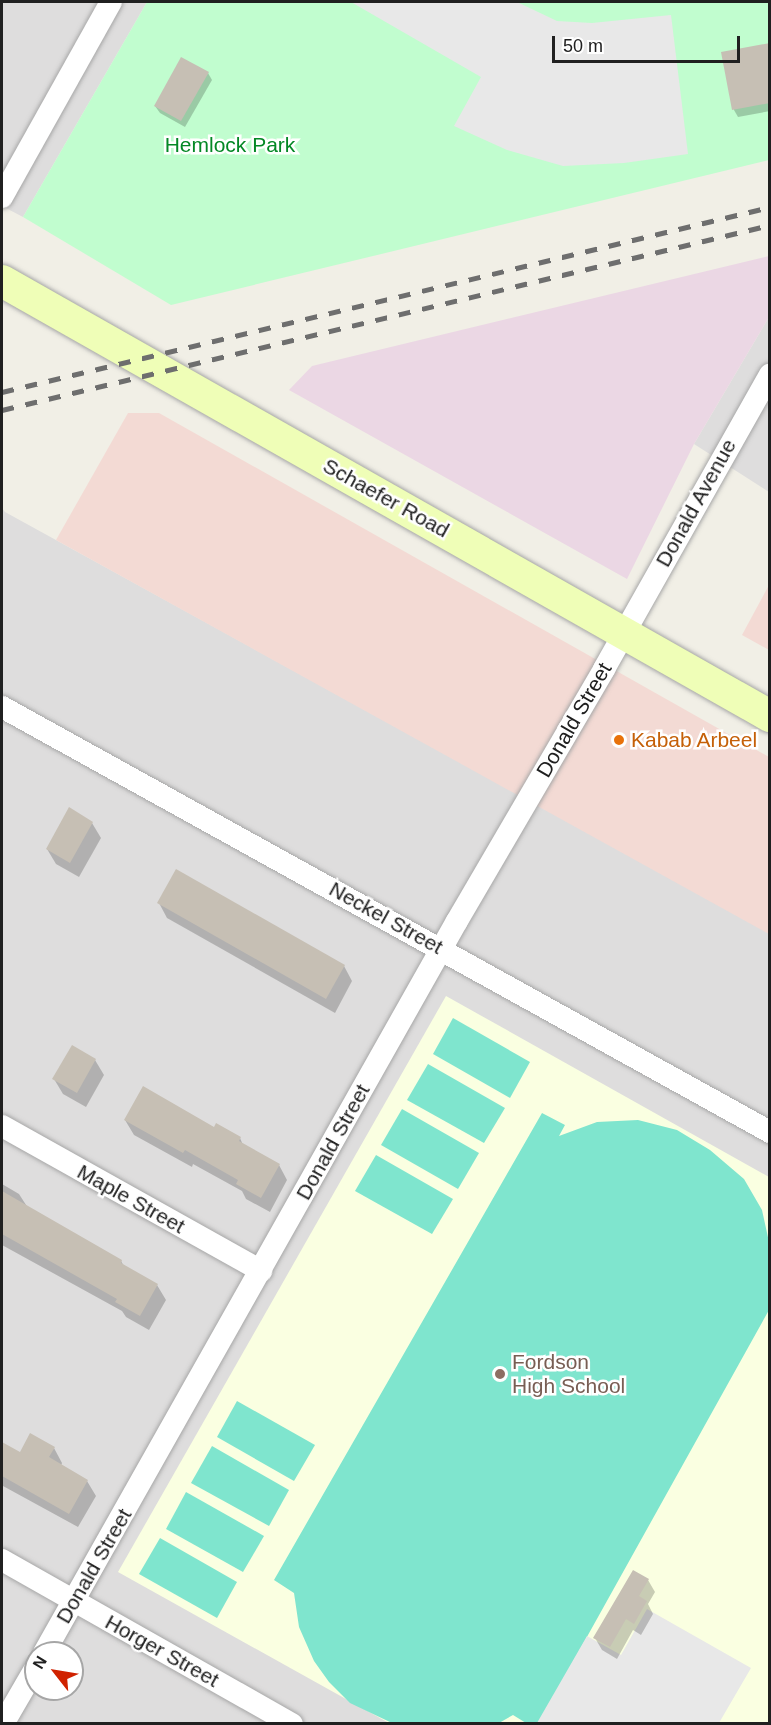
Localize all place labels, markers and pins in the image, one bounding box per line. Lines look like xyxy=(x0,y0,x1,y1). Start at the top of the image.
place label: Kabab Arbeel xyxy=(631,727,758,753)
marker: Kabab Arbeel xyxy=(612,733,626,747)
place label: Fordson High School xyxy=(512,1349,625,1399)
marker: Fordson High School xyxy=(493,1367,507,1381)

